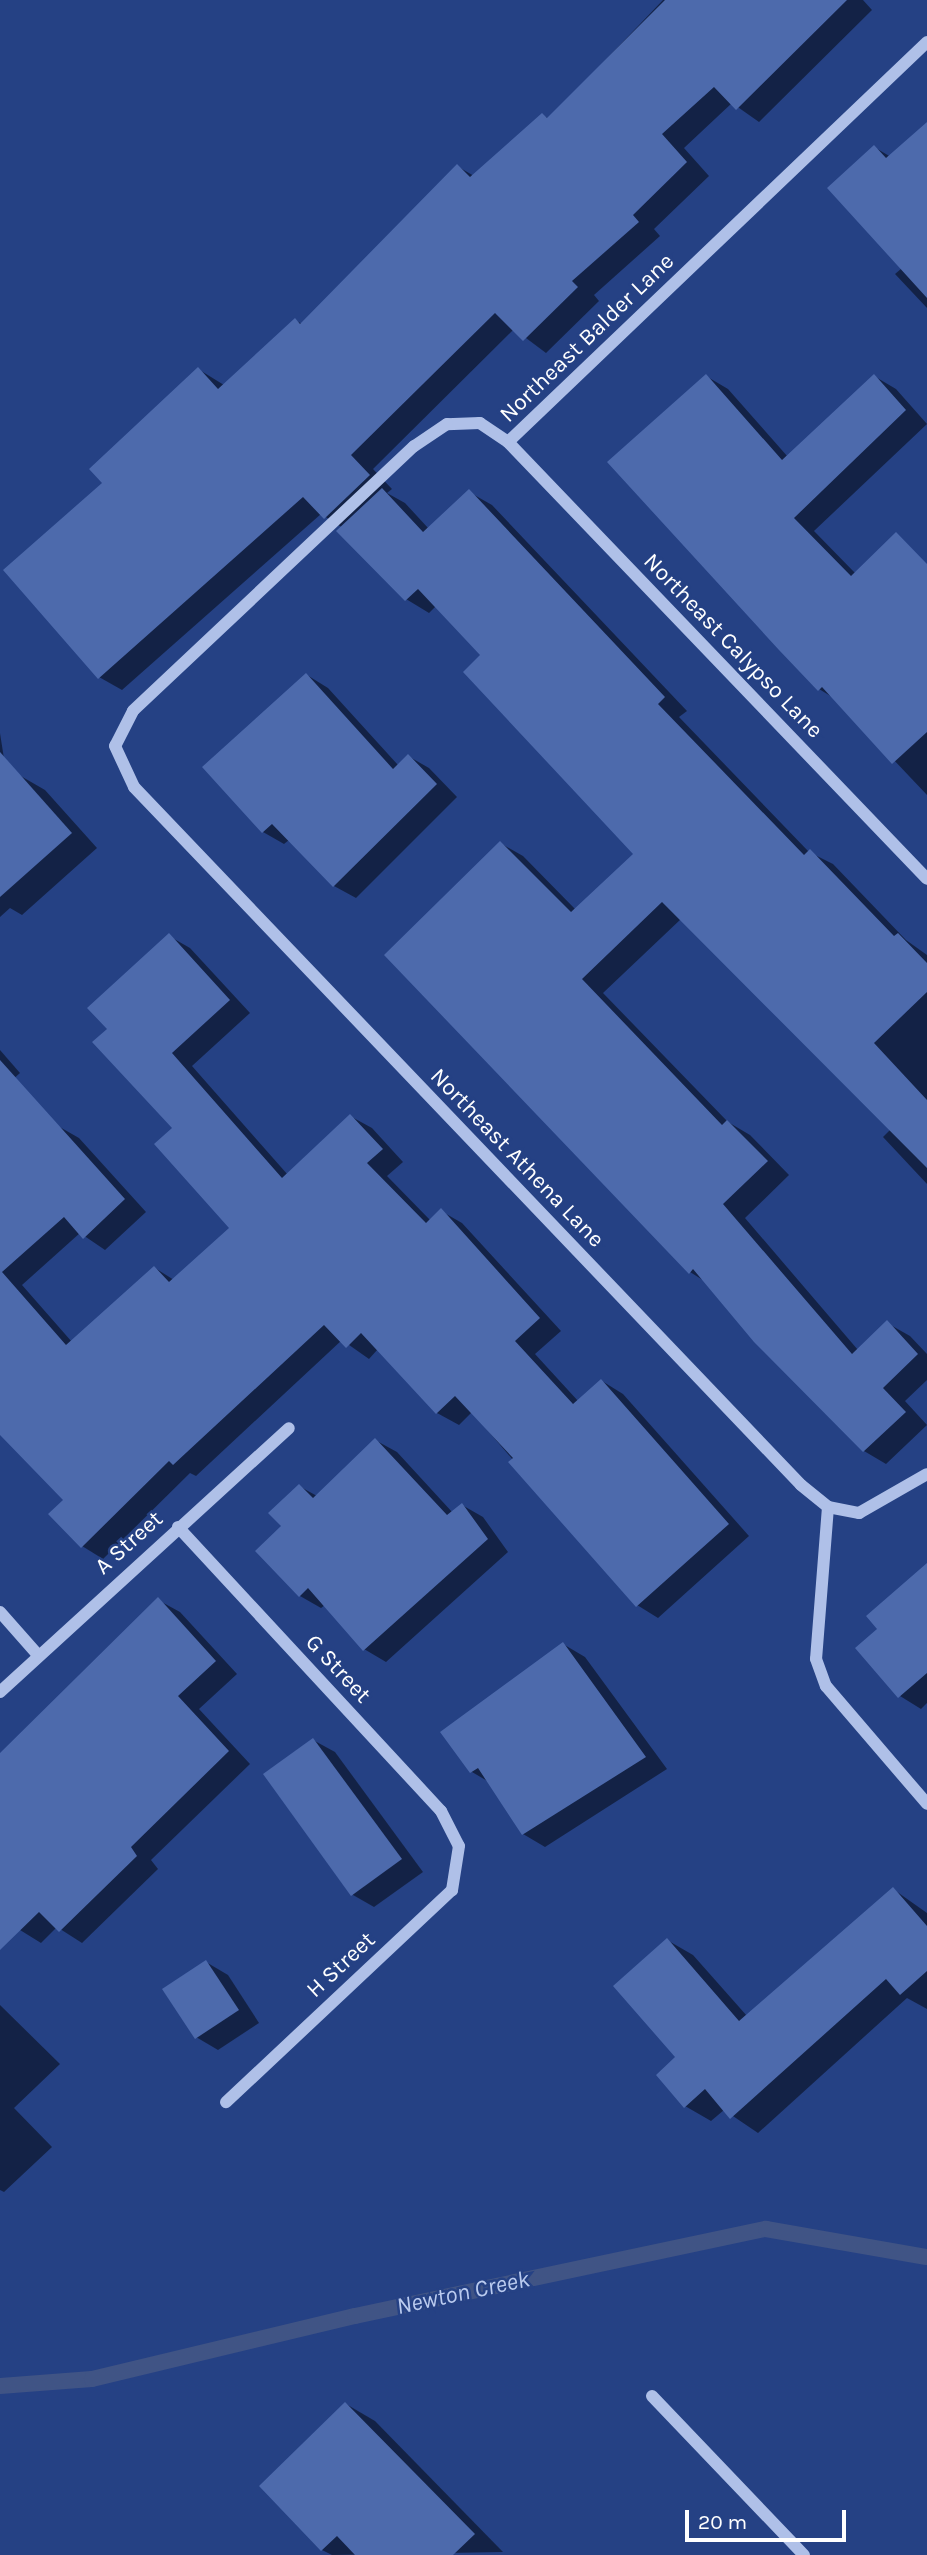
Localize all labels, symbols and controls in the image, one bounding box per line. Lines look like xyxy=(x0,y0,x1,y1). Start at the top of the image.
street label: Northeast Balder Lane xyxy=(494,248,680,428)
street label: Northeast Calypso Lane xyxy=(637,548,829,744)
street label: Northeast Athena Lane xyxy=(424,1063,610,1253)
street label: A Street xyxy=(89,1505,169,1581)
street label: G Street xyxy=(299,1629,377,1709)
street label: H Street xyxy=(301,1926,381,2004)
water label: Newton Creek xyxy=(394,2265,532,2321)
scale bar xyxy=(689,2496,850,2540)
text: 20 m xyxy=(698,2510,747,2534)

